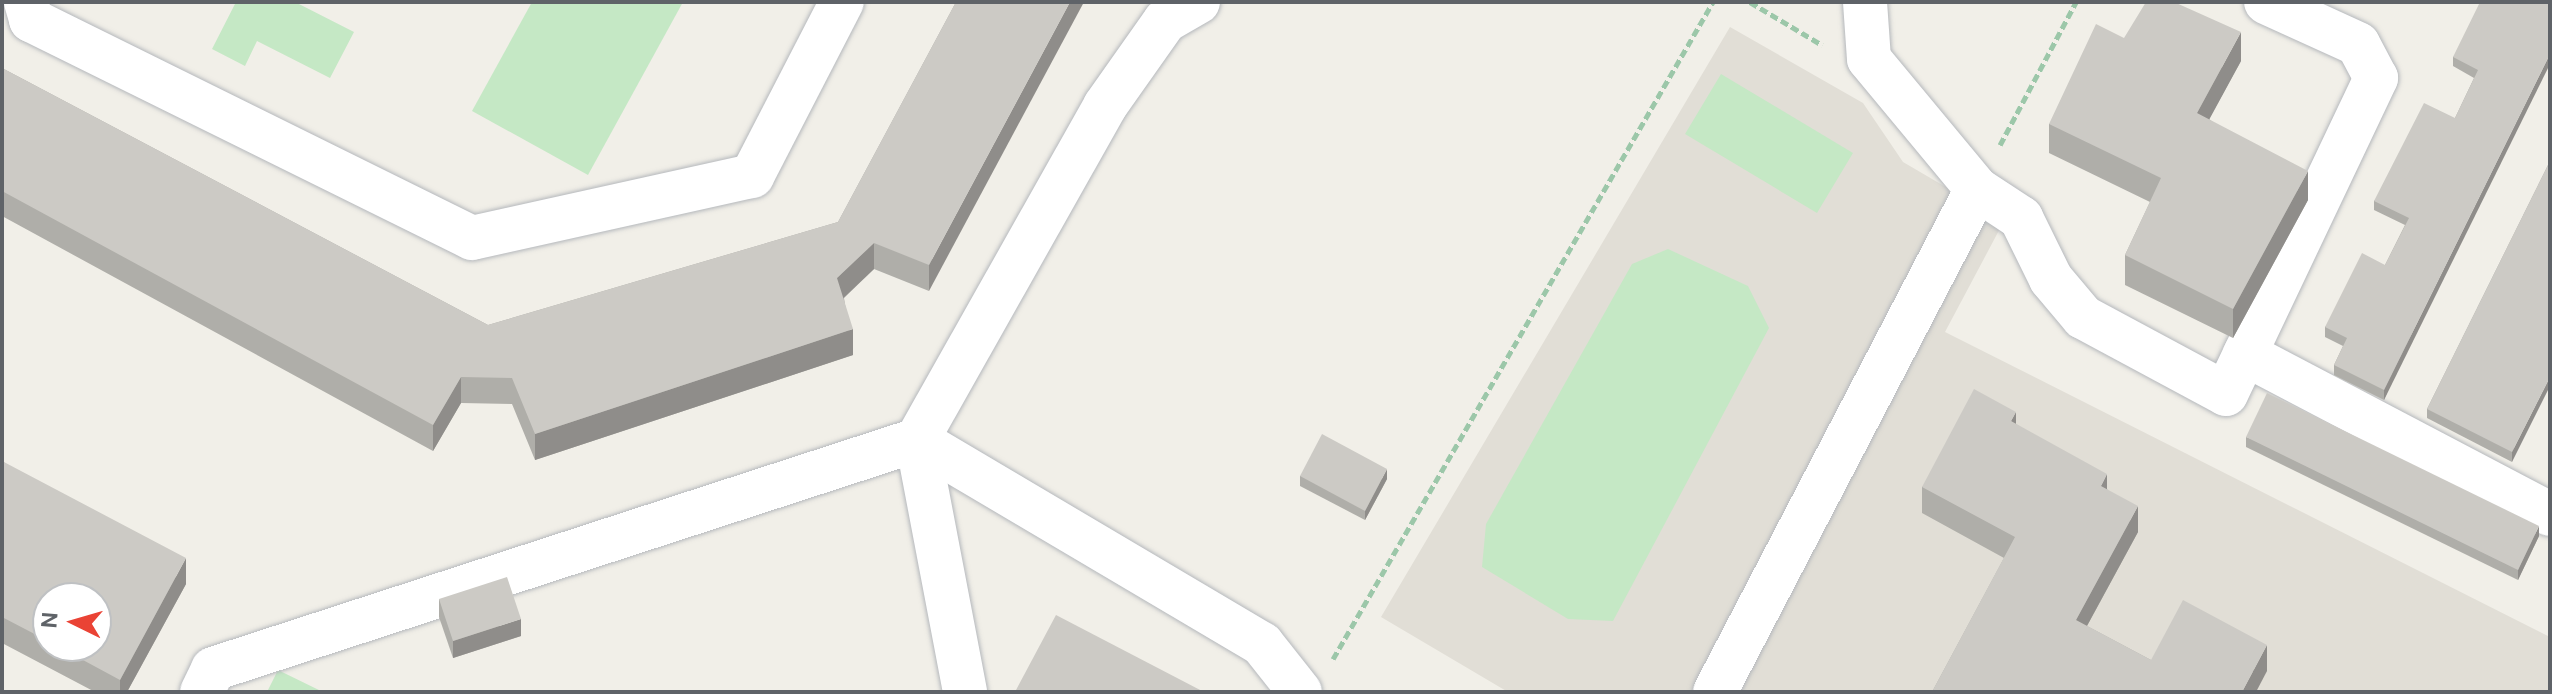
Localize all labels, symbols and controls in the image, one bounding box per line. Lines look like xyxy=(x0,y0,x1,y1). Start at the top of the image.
north arrow xyxy=(32,582,112,662)
text: N xyxy=(34,611,65,629)

